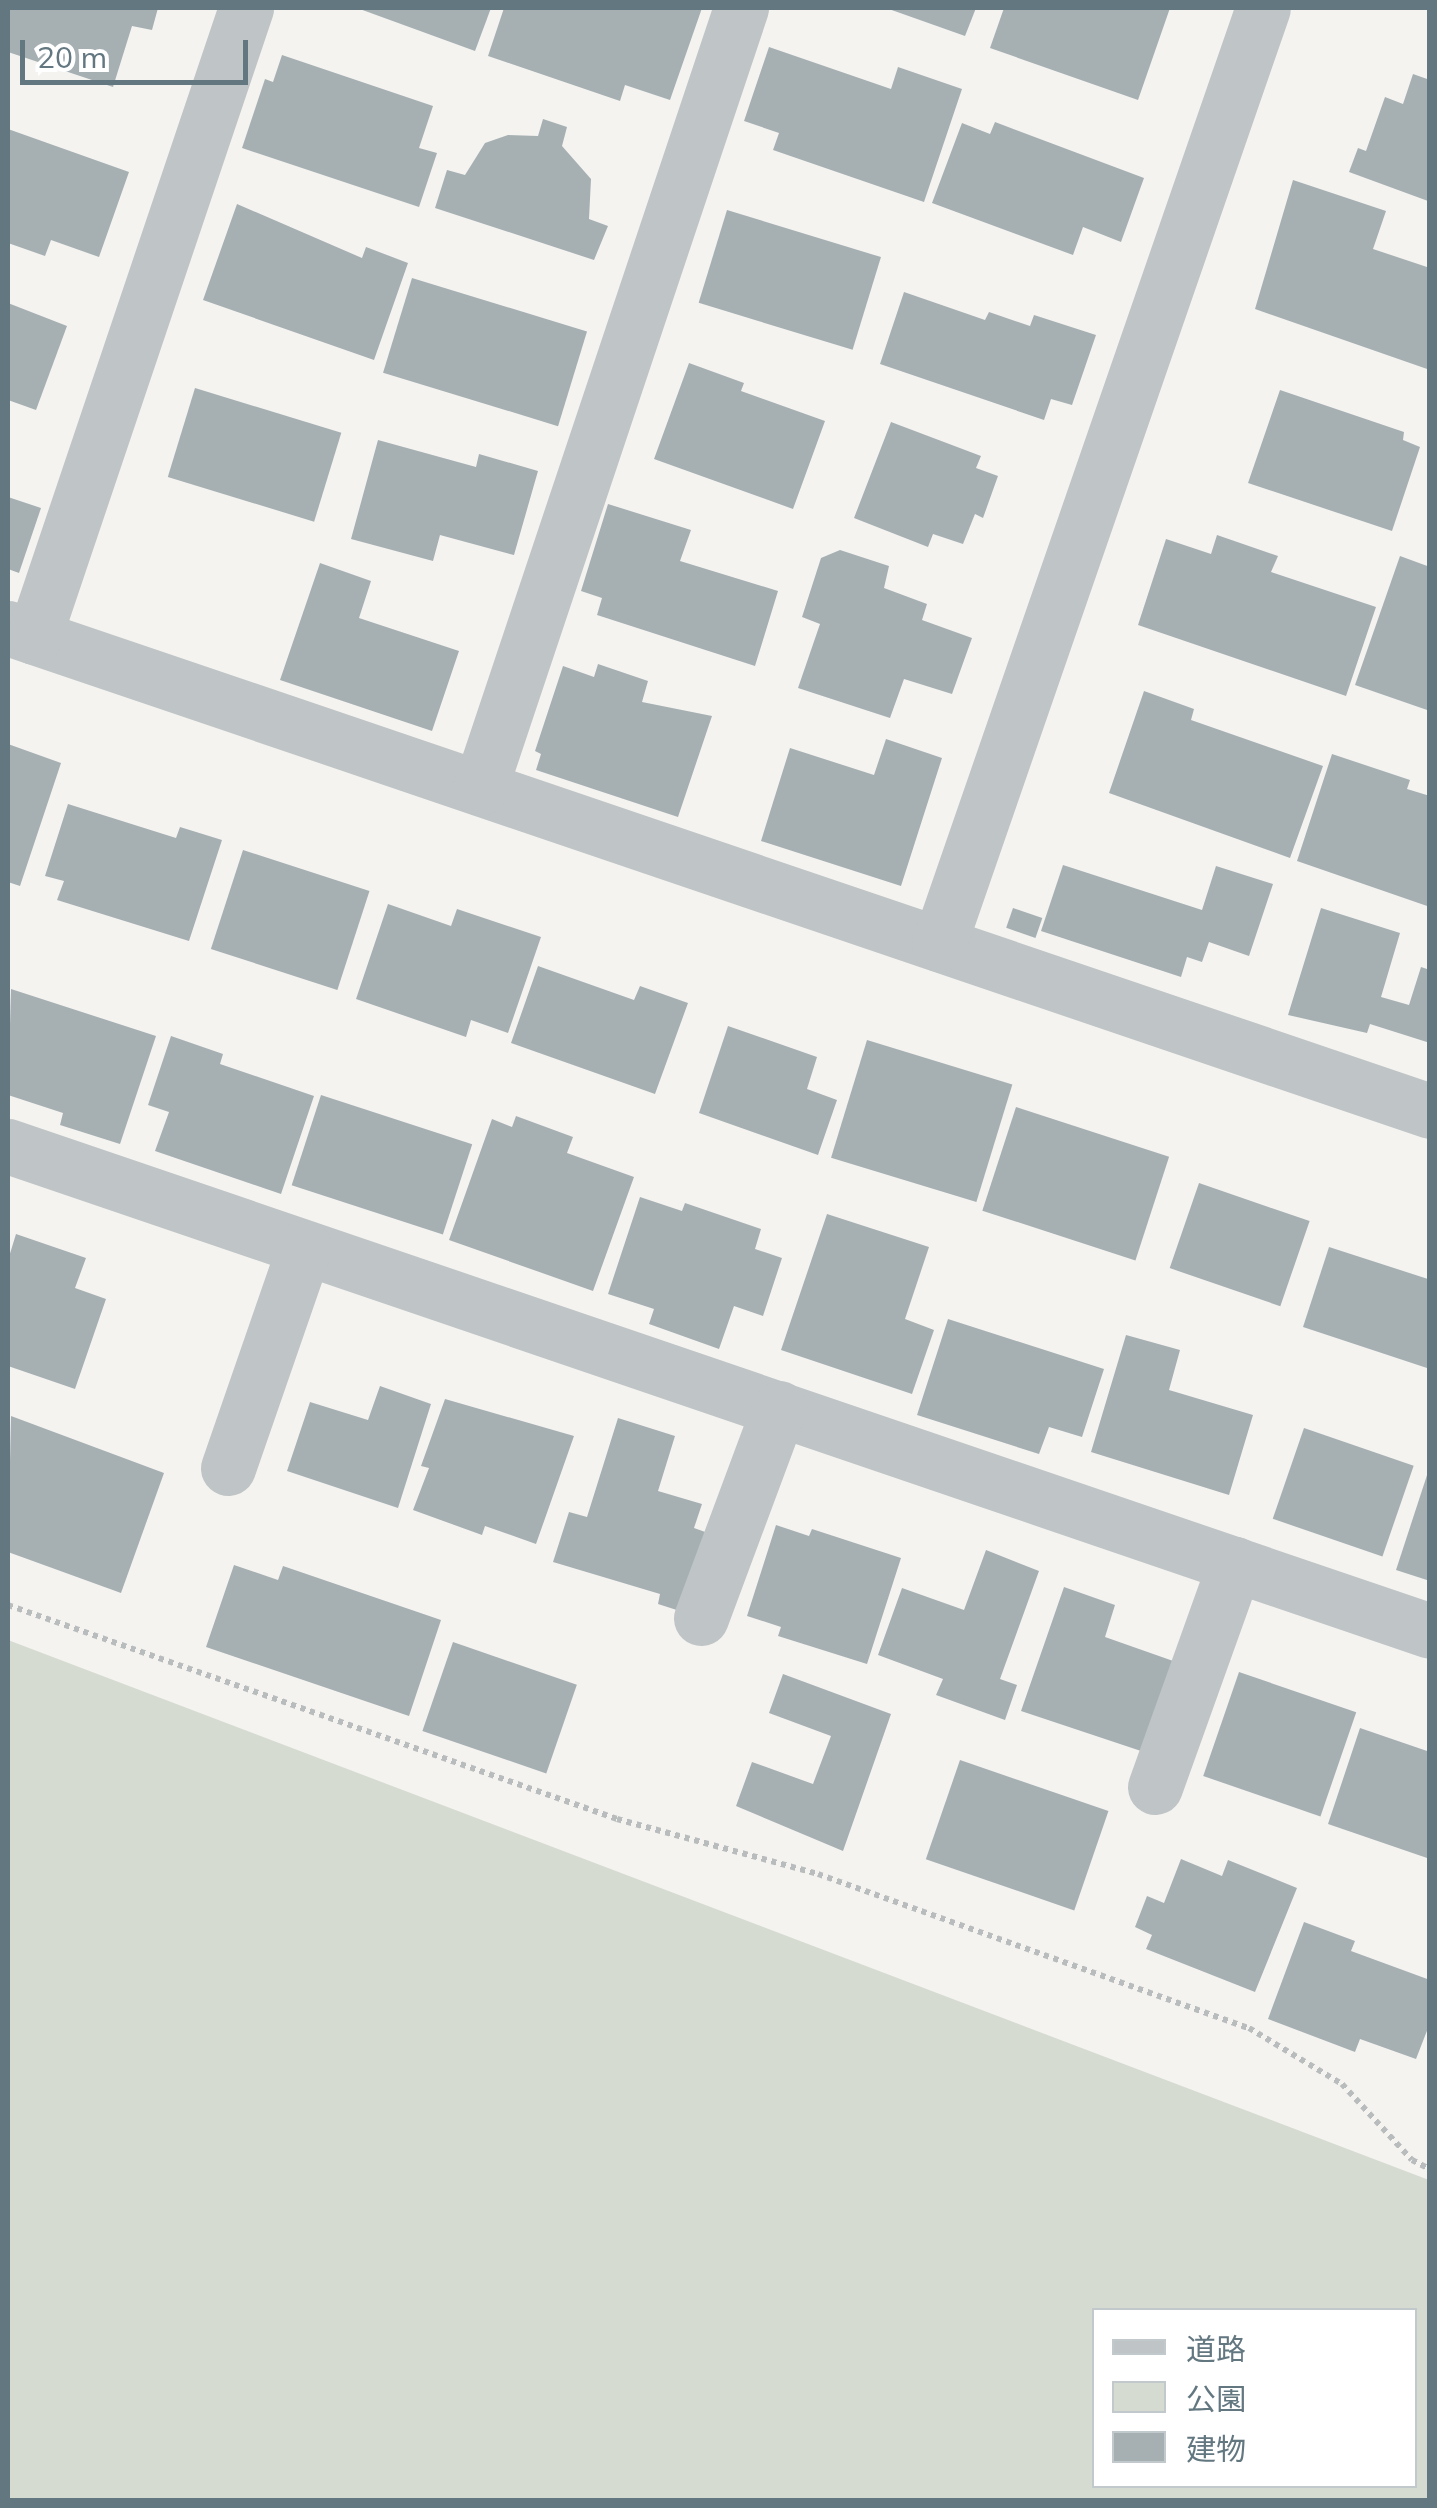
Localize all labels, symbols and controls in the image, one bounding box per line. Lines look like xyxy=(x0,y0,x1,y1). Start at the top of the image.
scale bar xyxy=(25,20,252,82)
text: 20 m xyxy=(37,38,107,76)
legend xyxy=(1092,2308,1417,2488)
text: 道路 xyxy=(1186,2330,1246,2368)
text: 公園 xyxy=(1186,2380,1246,2418)
text: 建物 xyxy=(1186,2430,1246,2468)

